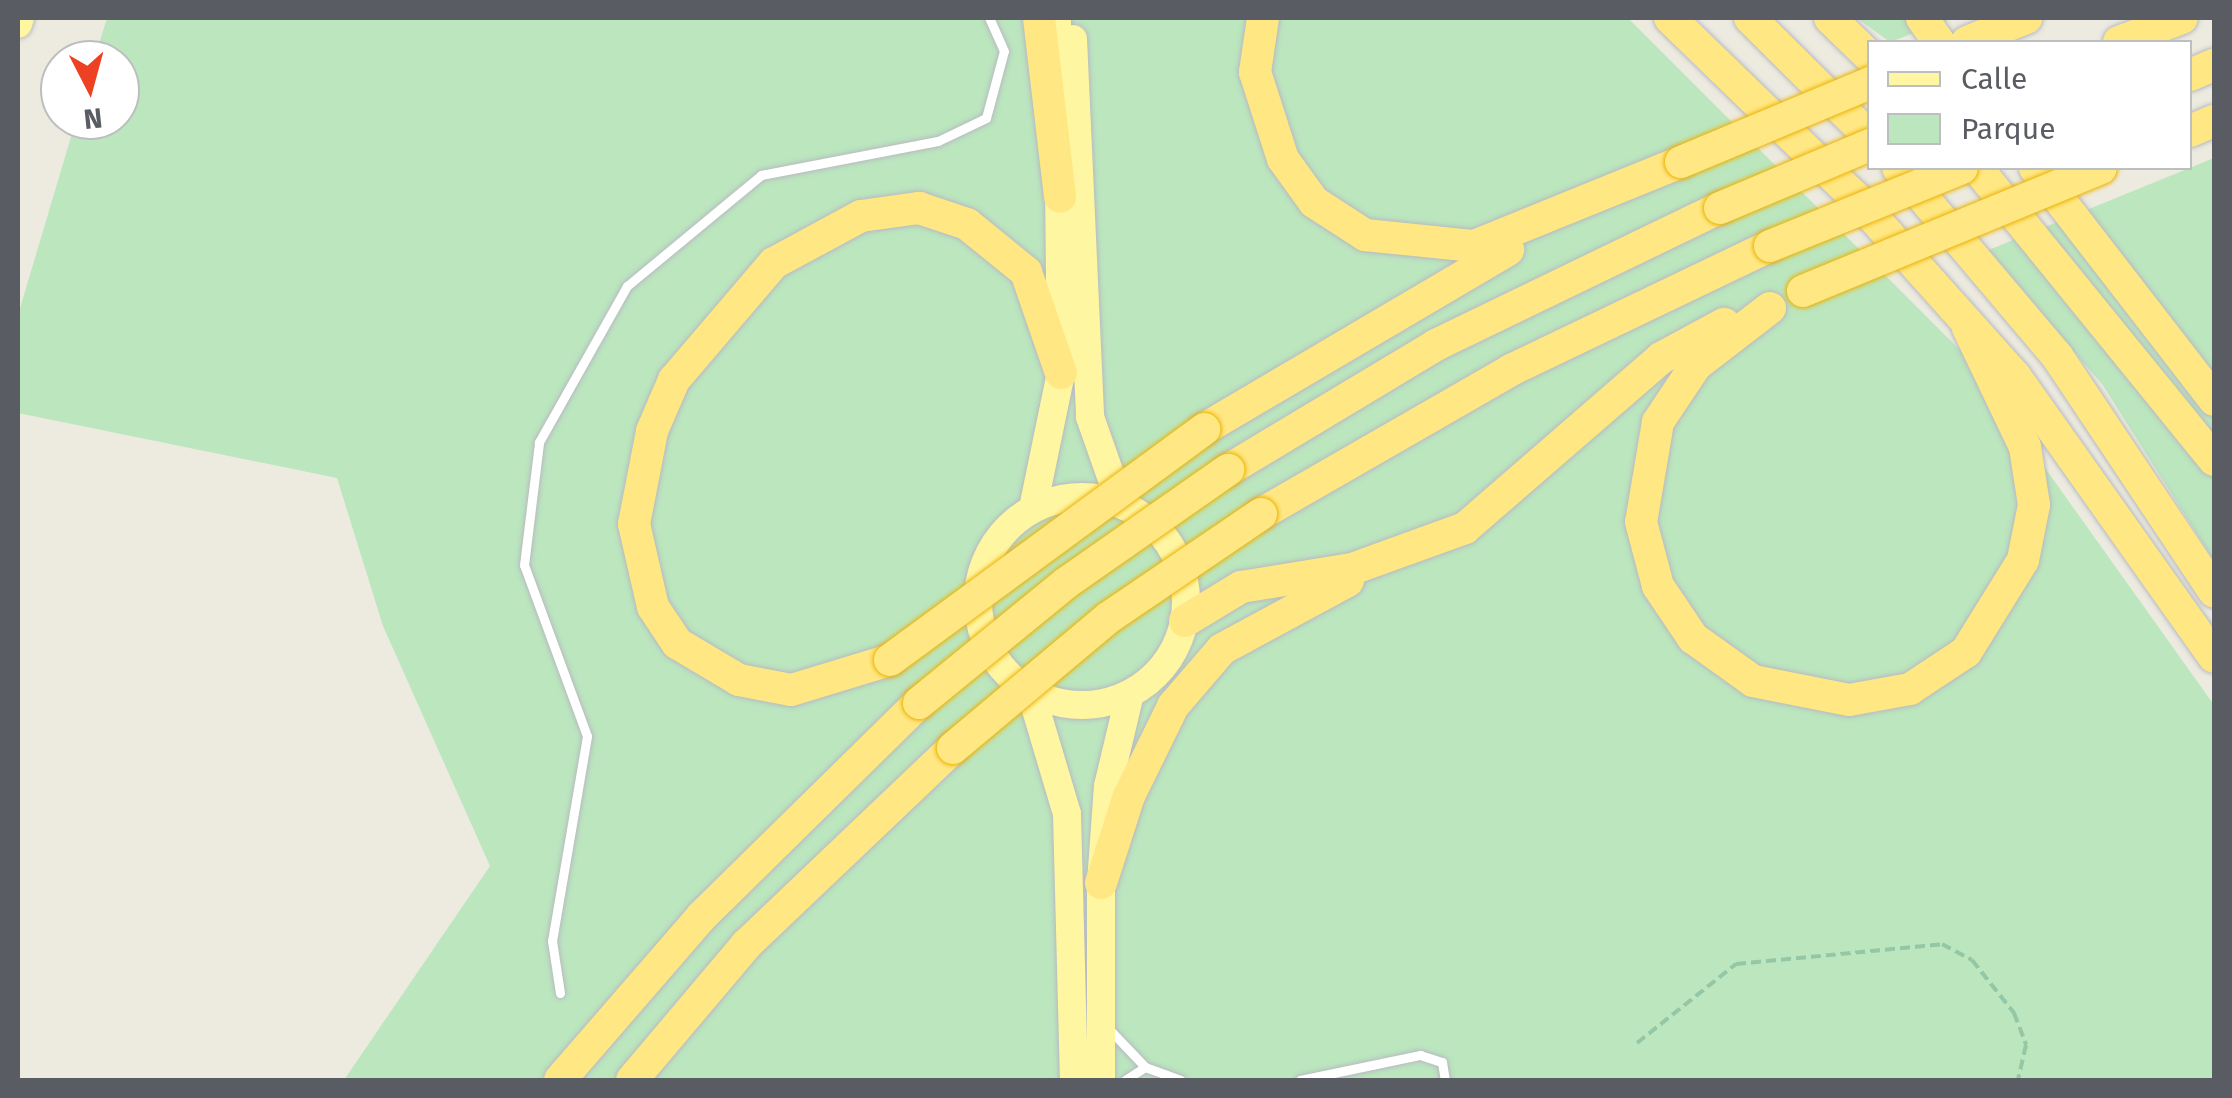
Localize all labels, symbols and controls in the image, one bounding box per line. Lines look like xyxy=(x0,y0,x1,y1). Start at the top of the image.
north arrow xyxy=(40,40,140,140)
legend xyxy=(1867,40,2192,170)
text: Calle xyxy=(1961,61,2027,97)
text: N xyxy=(82,101,104,136)
text: Parque xyxy=(1961,111,2056,147)

